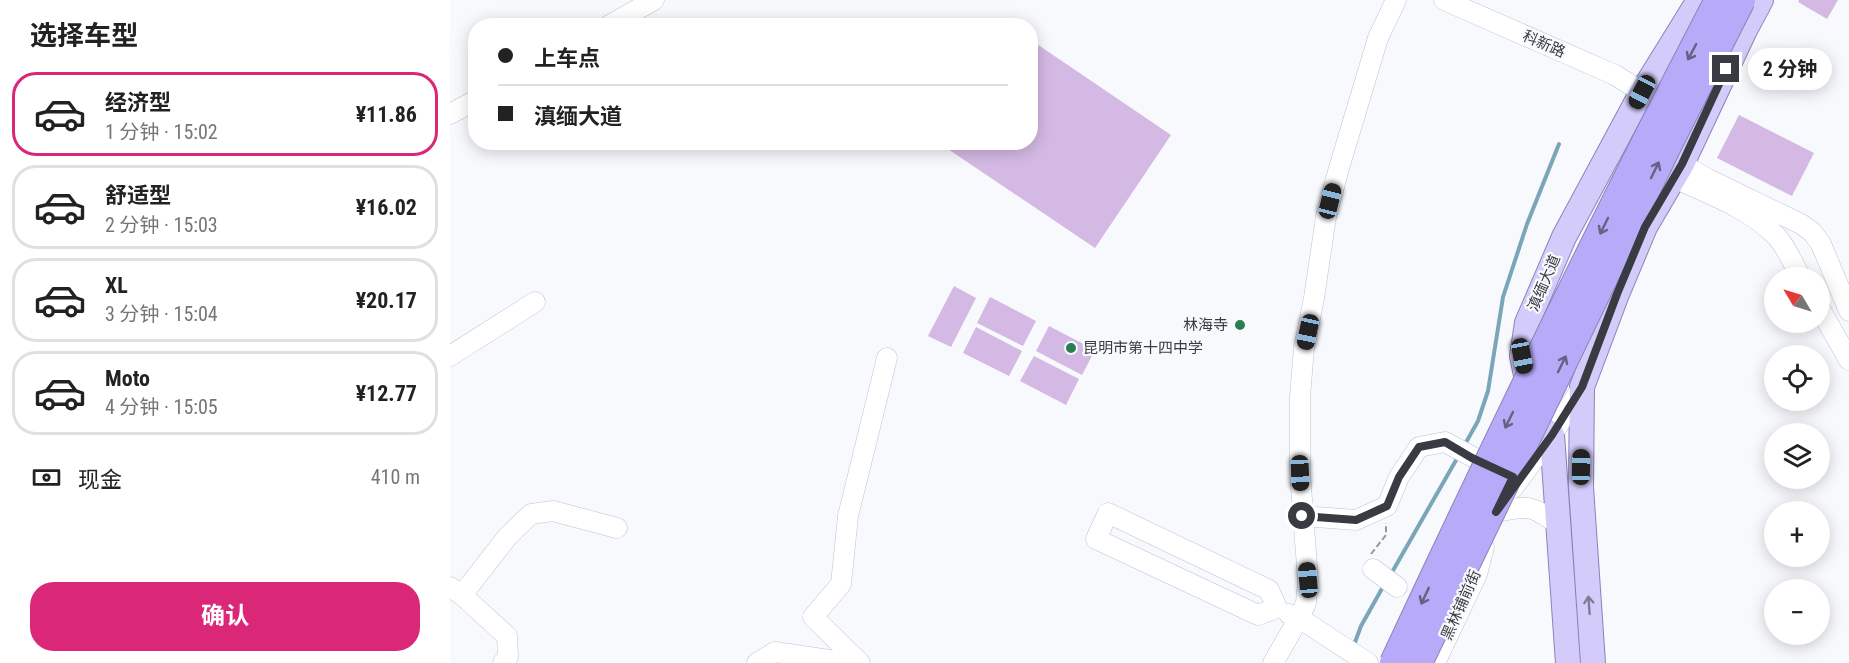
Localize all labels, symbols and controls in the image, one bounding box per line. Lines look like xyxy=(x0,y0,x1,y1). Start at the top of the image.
text: 选择车型 xyxy=(30,20,138,52)
street label: 科新路 xyxy=(1520,27,1568,61)
one-way arrow xyxy=(1686,43,1698,60)
text: 上车点 xyxy=(534,46,600,71)
callout: 2 分钟 xyxy=(1747,48,1831,90)
route end xyxy=(1712,55,1739,82)
text: 2 分钟 xyxy=(1763,57,1817,81)
car xyxy=(1626,72,1658,112)
icon: car xyxy=(33,87,87,141)
text: 经济型 xyxy=(105,90,171,115)
text: ¥11.86 xyxy=(356,102,417,127)
text: 滇缅大道 xyxy=(534,104,622,129)
text: 1 分钟 · 15:02 xyxy=(105,120,218,144)
one-way arrow xyxy=(1650,161,1662,179)
icon: car xyxy=(33,180,87,234)
car xyxy=(1317,181,1343,221)
text: 舒适型 xyxy=(105,183,171,208)
text: ¥16.02 xyxy=(356,195,417,220)
text: 2 分钟 · 15:03 xyxy=(105,213,218,237)
one-way arrow xyxy=(1598,217,1610,235)
street label: 滇缅大道 xyxy=(1524,252,1564,314)
north arrow xyxy=(1764,267,1830,333)
map controls xyxy=(1764,267,1830,645)
icon: car xyxy=(33,273,87,327)
text: XL xyxy=(105,273,128,298)
text: ¥20.17 xyxy=(356,288,417,313)
text: 3 分钟 · 15:04 xyxy=(105,302,218,326)
car xyxy=(1295,313,1321,351)
place label: 林海寺 xyxy=(1183,316,1228,334)
marker: 林海寺 xyxy=(1233,318,1247,332)
car xyxy=(1510,337,1534,375)
place label: 昆明市第十四中学 xyxy=(1083,339,1203,357)
marker: 昆明市第十四中学 xyxy=(1064,341,1078,355)
button: locate xyxy=(1764,345,1830,411)
one-way arrow xyxy=(1556,356,1568,374)
icon: car xyxy=(33,366,87,420)
text: Moto xyxy=(105,366,150,391)
text: ¥12.77 xyxy=(356,381,417,406)
text: 4 分钟 · 15:05 xyxy=(105,395,218,419)
one-way arrow xyxy=(1503,411,1515,429)
button: layers xyxy=(1764,423,1830,489)
car xyxy=(1572,449,1590,485)
car xyxy=(1290,455,1310,491)
icon: cash xyxy=(30,461,63,494)
text: 410 m xyxy=(371,465,420,489)
text: 现金 xyxy=(78,467,122,492)
button: + xyxy=(1764,501,1830,567)
route start xyxy=(1288,502,1315,529)
car xyxy=(1297,561,1319,599)
street label: 黑林铺前街 xyxy=(1438,567,1484,643)
button: − xyxy=(1764,579,1830,645)
button: 确认 xyxy=(30,582,420,651)
one-way arrow xyxy=(1419,587,1431,605)
one-way arrow xyxy=(1583,595,1594,615)

